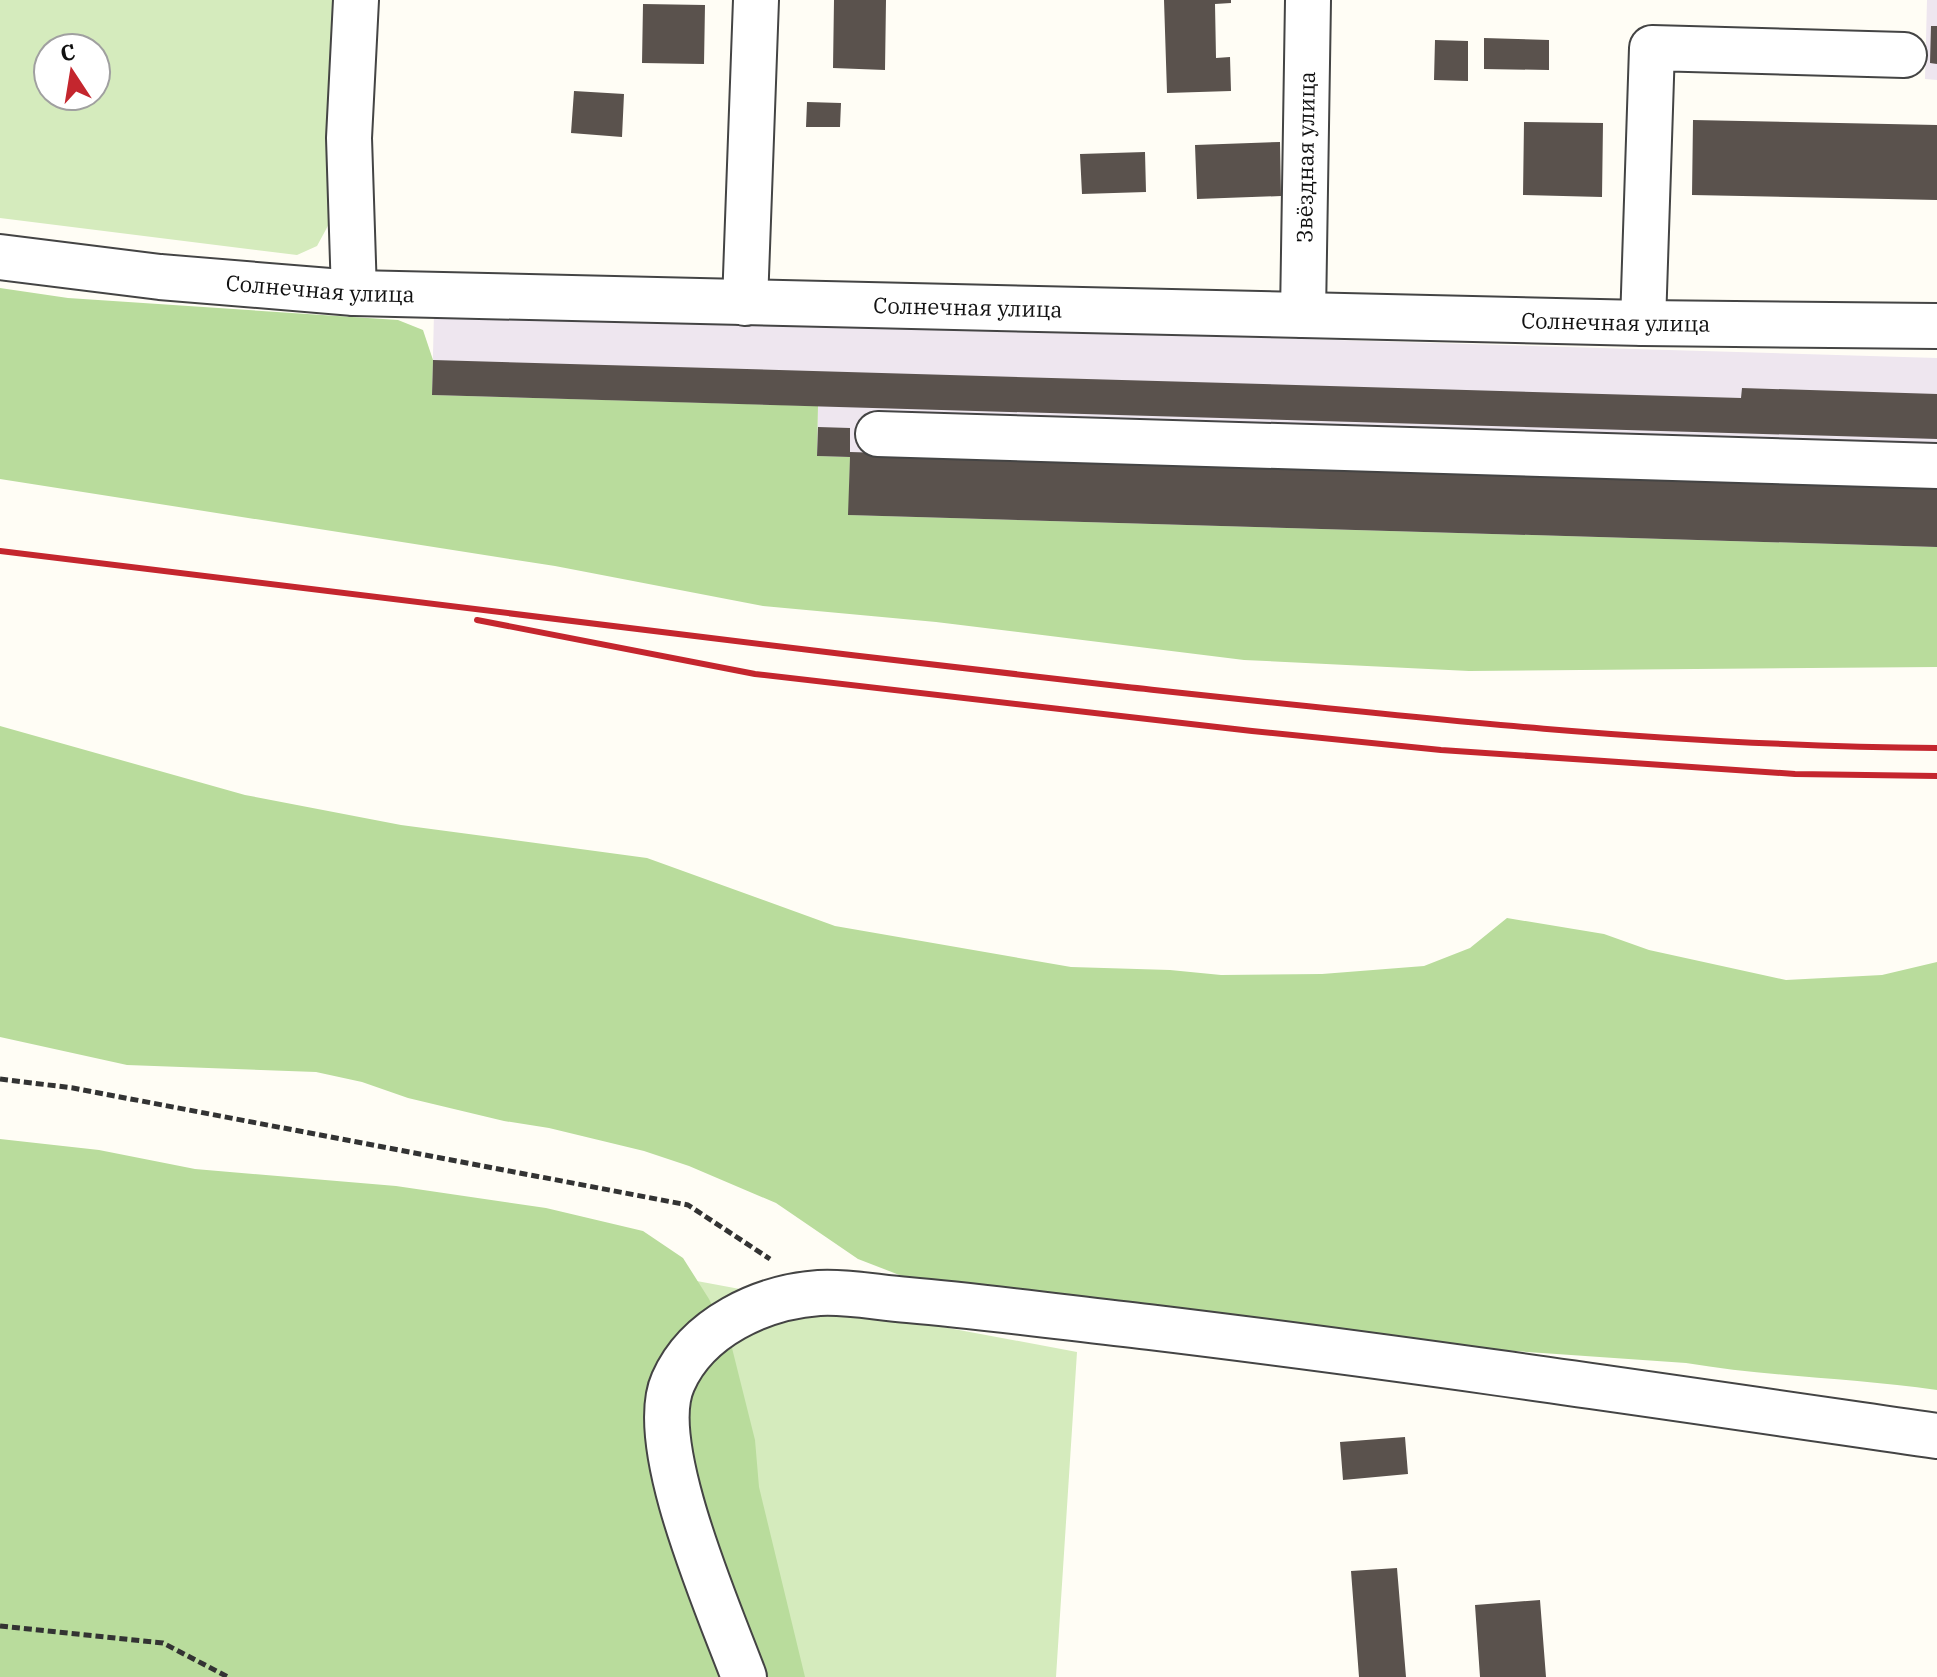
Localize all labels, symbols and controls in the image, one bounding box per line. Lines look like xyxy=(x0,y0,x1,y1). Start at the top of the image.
north arrow xyxy=(32,32,112,112)
text: С xyxy=(58,36,78,68)
street label: Звёздная улица xyxy=(1289,71,1321,243)
street label: Солнечная улица xyxy=(225,267,415,308)
street label: Солнечная улица xyxy=(873,290,1063,323)
street label: Солнечная улица xyxy=(1521,305,1711,338)

